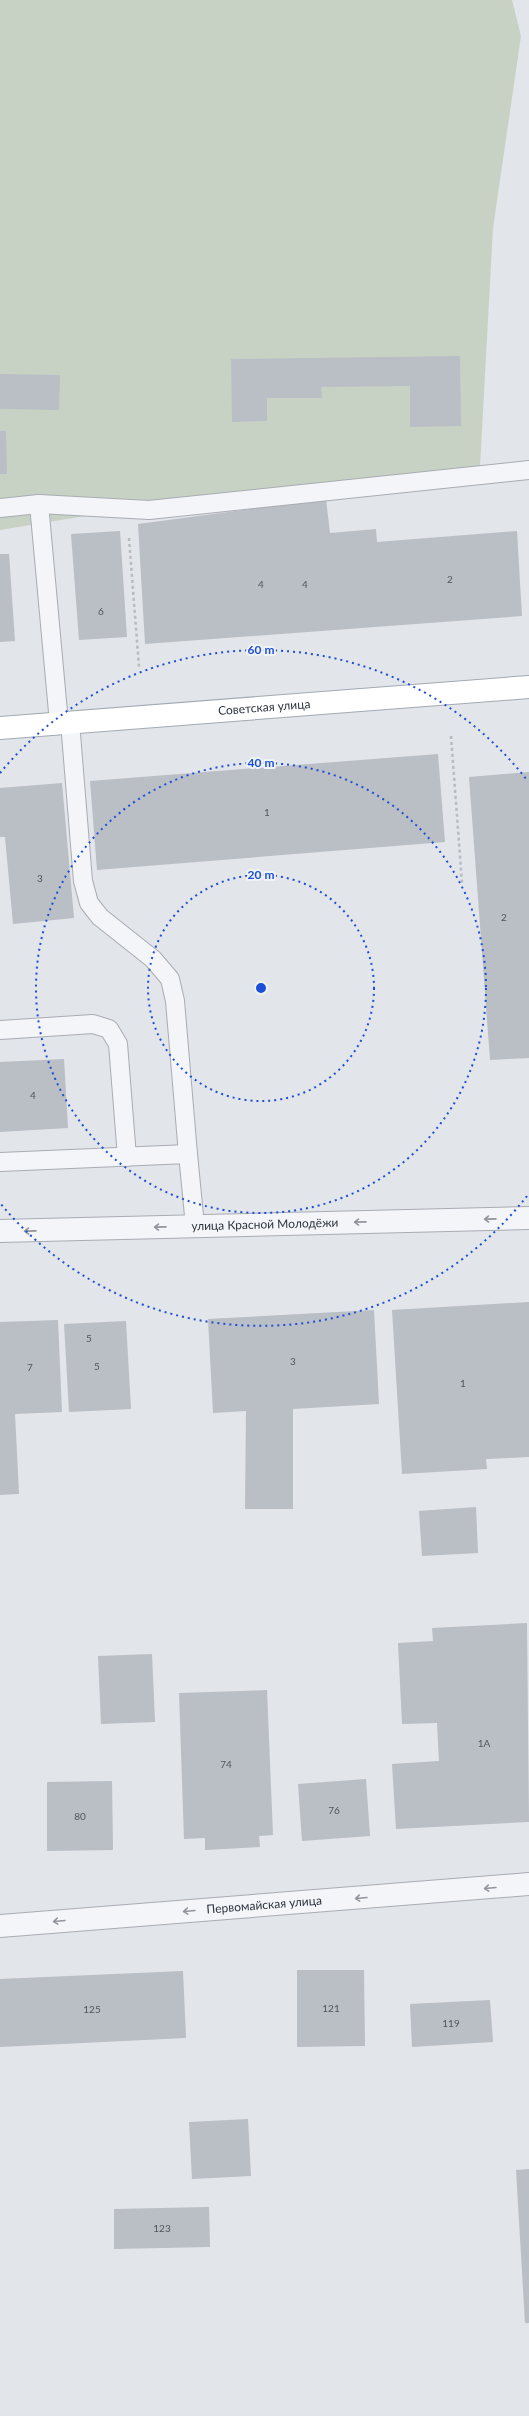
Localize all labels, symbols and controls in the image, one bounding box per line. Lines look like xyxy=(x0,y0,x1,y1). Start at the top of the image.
house number: 2 xyxy=(447,573,453,585)
house number: 4 xyxy=(258,578,264,590)
house number: 4 xyxy=(302,578,308,590)
house number: 6 xyxy=(98,605,104,617)
text: 60 m xyxy=(248,642,274,657)
street label: Советская улица xyxy=(217,696,311,718)
text: 40 m xyxy=(248,755,274,770)
house number: 1 xyxy=(264,806,270,818)
text: 20 m xyxy=(248,867,274,882)
house number: 3 xyxy=(37,872,43,884)
house number: 2 xyxy=(501,911,507,923)
centre of rings xyxy=(254,981,268,995)
house number: 4 xyxy=(30,1089,36,1101)
street label: улица Красной Молодёжи xyxy=(191,1215,339,1233)
one-way arrow xyxy=(484,1215,497,1223)
one-way arrow xyxy=(354,1218,367,1226)
one-way arrow xyxy=(154,1223,167,1231)
one-way arrow xyxy=(24,1227,37,1234)
house number: 5 xyxy=(86,1332,92,1344)
house number: 3 xyxy=(290,1355,296,1367)
house number: 5 xyxy=(94,1360,100,1372)
house number: 7 xyxy=(27,1361,33,1373)
house number: 1 xyxy=(460,1377,466,1389)
house number: 1А xyxy=(478,1737,491,1749)
house number: 74 xyxy=(220,1758,232,1770)
house number: 76 xyxy=(328,1804,340,1816)
house number: 80 xyxy=(74,1810,86,1822)
one-way arrow xyxy=(484,1884,497,1891)
street label: Первомайская улица xyxy=(206,1892,322,1917)
one-way arrow xyxy=(355,1894,368,1901)
one-way arrow xyxy=(183,1908,196,1915)
one-way arrow xyxy=(53,1918,66,1925)
house number: 121 xyxy=(322,2002,340,2014)
house number: 125 xyxy=(83,2003,101,2015)
house number: 119 xyxy=(442,2017,460,2029)
house number: 123 xyxy=(153,2222,171,2234)

